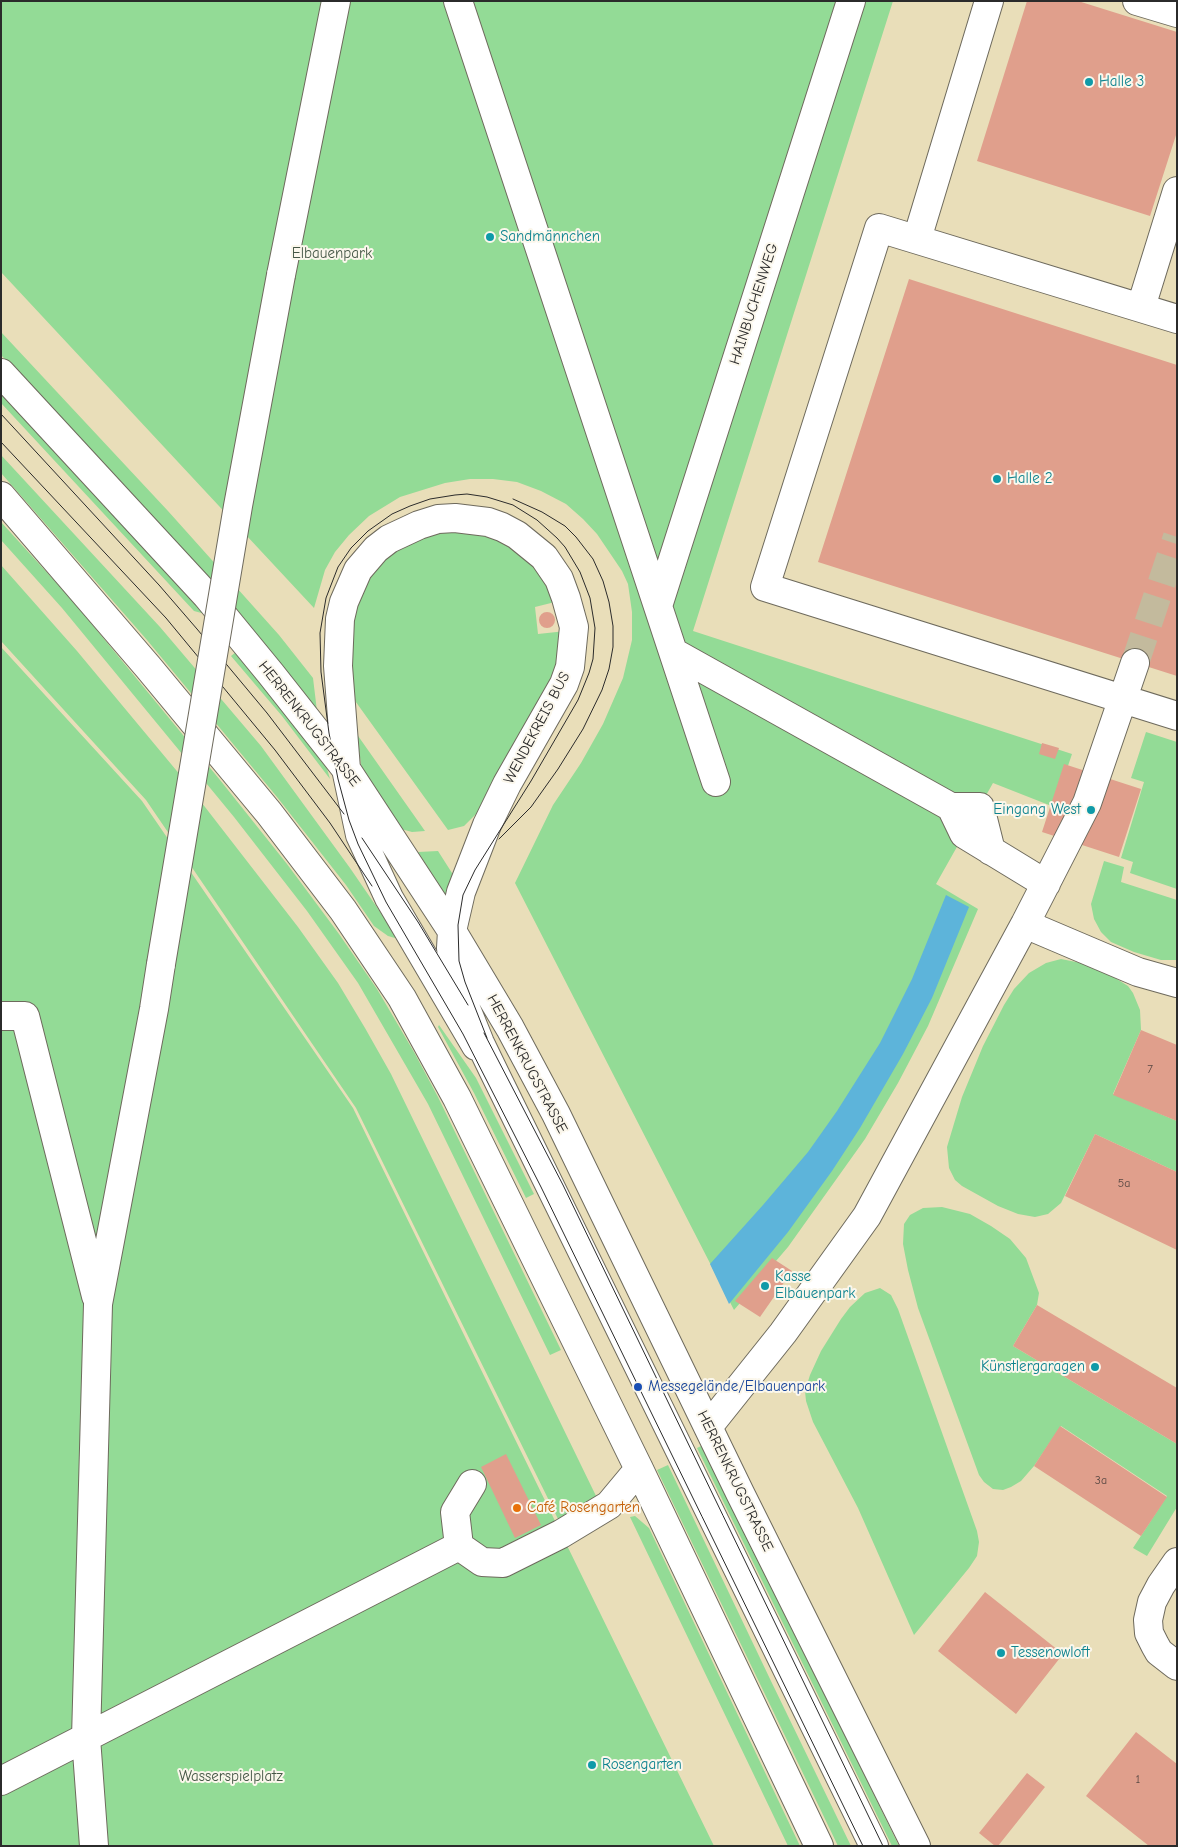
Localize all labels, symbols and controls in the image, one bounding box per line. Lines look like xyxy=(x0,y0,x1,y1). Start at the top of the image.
place label: Halle 3 xyxy=(1099,73,1144,91)
marker: Halle 3 xyxy=(1083,76,1095,88)
place label: Sandmännchen xyxy=(500,228,600,246)
marker: Sandmännchen xyxy=(484,231,496,243)
street label: HAINBUCHENWEG xyxy=(726,241,782,367)
park label: Elbauenpark xyxy=(292,245,372,263)
place label: Halle 2 xyxy=(1007,470,1053,488)
marker: Halle 2 xyxy=(991,473,1003,485)
street label: HERRENKRUGSTRASSE xyxy=(254,658,364,790)
street label: WENDEKREIS BUS xyxy=(500,669,574,787)
place label: Eingang West xyxy=(993,801,1081,819)
marker: Eingang West xyxy=(1085,804,1097,816)
street label: HERRENKRUGSTRASSE xyxy=(483,992,571,1136)
house number: 7 xyxy=(1147,1063,1153,1077)
house number: 5a xyxy=(1118,1177,1130,1191)
place label: Kasse Elbauenpark xyxy=(775,1268,855,1303)
marker: Kasse Elbauenpark xyxy=(759,1280,771,1292)
place label: Künstlergaragen xyxy=(981,1358,1085,1376)
marker: Künstlergaragen xyxy=(1089,1361,1101,1373)
place label: Messegelände/Elbauenpark xyxy=(648,1378,825,1396)
marker: Messegelände/Elbauenpark xyxy=(632,1381,644,1393)
street label: HERRENKRUGSTRASSE xyxy=(693,1408,777,1554)
house number: 3a xyxy=(1095,1474,1107,1488)
place label: Café Rosengarten xyxy=(527,1499,640,1517)
marker: Café Rosengarten xyxy=(511,1502,523,1514)
place label: Tessenowloft xyxy=(1011,1644,1090,1662)
marker: Tessenowloft xyxy=(995,1647,1007,1659)
place label: Rosengarten xyxy=(602,1756,682,1774)
marker: Rosengarten xyxy=(586,1759,598,1771)
park label: Wasserspielplatz xyxy=(179,1768,283,1786)
house number: 1 xyxy=(1136,1773,1140,1787)

